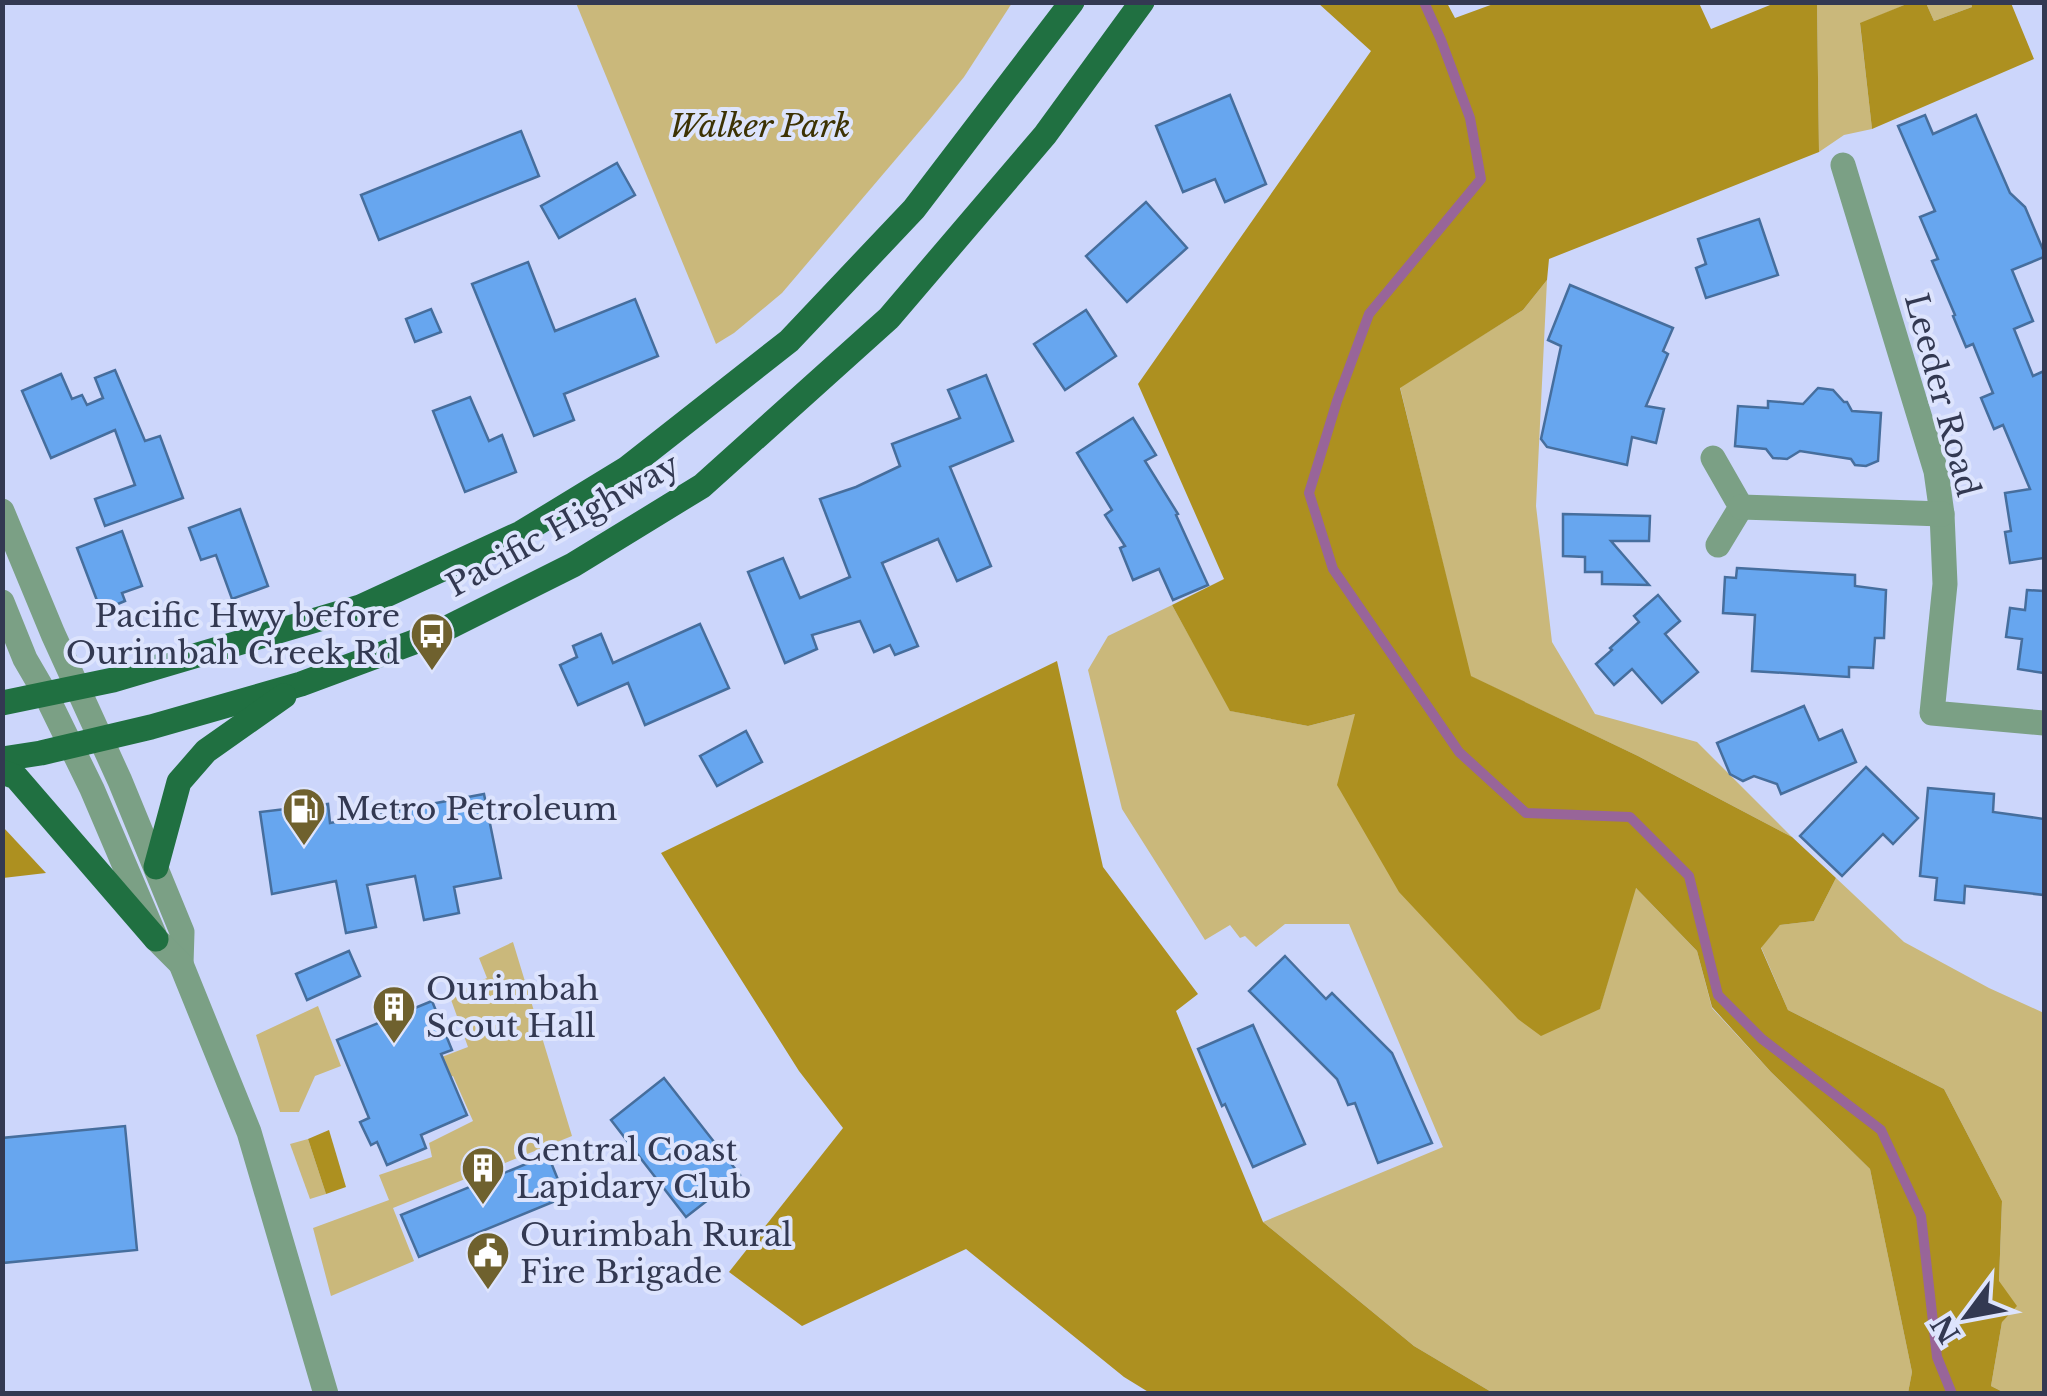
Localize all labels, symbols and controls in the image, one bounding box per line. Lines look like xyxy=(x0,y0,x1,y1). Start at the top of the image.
park label: Walker Park xyxy=(669,106,851,146)
street label: Leeder Road xyxy=(1896,289,1988,501)
street label: Pacific Highway xyxy=(440,444,687,606)
place label: Pacific Hwy before Ourimbah Creek Rd xyxy=(66,596,400,673)
bus stop icon: Pacific Hwy before Ourimbah Creek Rd xyxy=(409,611,455,672)
fuel station icon: Metro Petroleum xyxy=(281,786,327,847)
place label: Metro Petroleum xyxy=(336,789,617,829)
place label: Ourimbah Scout Hall xyxy=(426,969,599,1046)
building icon: Ourimbah Scout Hall xyxy=(371,984,417,1045)
place label: Central Coast Lapidary Club xyxy=(516,1130,751,1207)
building icon: Central Coast Lapidary Club xyxy=(460,1145,506,1206)
place label: Ourimbah Rural Fire Brigade xyxy=(520,1215,792,1292)
public building icon: Ourimbah Rural Fire Brigade xyxy=(465,1230,511,1291)
north arrow xyxy=(1917,1266,2017,1366)
text: N xyxy=(1924,1309,1968,1349)

